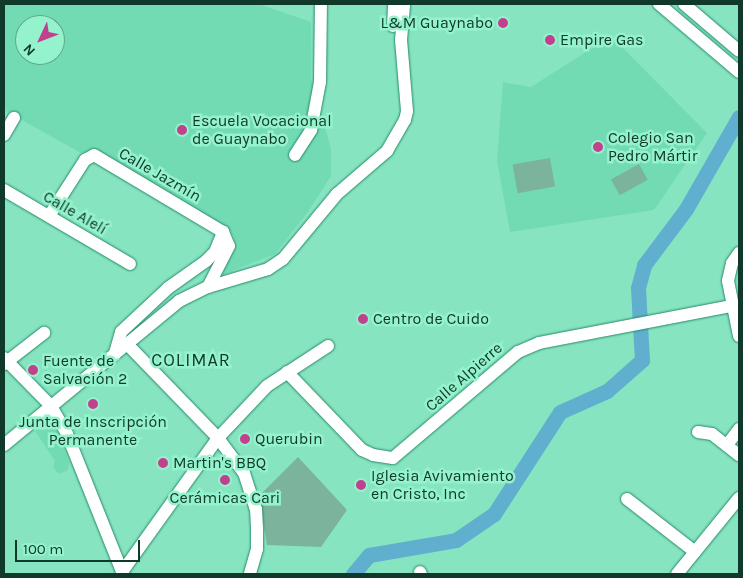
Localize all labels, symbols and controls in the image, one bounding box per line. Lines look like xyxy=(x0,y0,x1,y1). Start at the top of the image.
place label: L&M Guaynabo xyxy=(381,13,493,33)
north arrow xyxy=(15,15,65,65)
marker: L&M Guaynabo xyxy=(497,17,509,29)
place label: Empire Gas xyxy=(560,30,643,50)
marker: Empire Gas xyxy=(544,34,556,46)
text: N xyxy=(20,40,39,59)
place label: Escuela Vocacional de Guaynabo xyxy=(192,111,332,149)
marker: Escuela Vocacional de Guaynabo xyxy=(176,124,188,136)
place label: Colegio San Pedro Mártir xyxy=(608,128,698,166)
marker: Colegio San Pedro Mártir xyxy=(592,141,604,153)
street label: Calle Jazmín xyxy=(115,144,205,206)
street label: Calle Alelí xyxy=(40,187,110,239)
place label: Centro de Cuido xyxy=(373,309,489,329)
marker: Centro de Cuido xyxy=(357,313,369,325)
street label: Calle Alpierre xyxy=(422,338,506,416)
district label: COLIMAR xyxy=(150,349,232,371)
place label: Fuente de Salvación 2 xyxy=(43,351,127,389)
marker: Fuente de Salvación 2 xyxy=(27,364,39,376)
marker: Junta de Inscripción Permanente xyxy=(87,398,99,410)
place label: Junta de Inscripción Permanente xyxy=(19,412,167,450)
place label: Querubin xyxy=(255,429,323,449)
marker: Querubin xyxy=(239,433,251,445)
place label: Martin's BBQ xyxy=(173,453,266,473)
marker: Martin's BBQ xyxy=(157,457,169,469)
place label: Iglesia Avivamiento en Cristo, Inc xyxy=(371,466,514,504)
marker: Cerámicas Cari xyxy=(219,474,231,486)
marker: Iglesia Avivamiento en Cristo, Inc xyxy=(355,479,367,491)
place label: Cerámicas Cari xyxy=(170,488,280,508)
scale bar xyxy=(18,530,142,562)
text: 100 m xyxy=(23,540,63,558)

